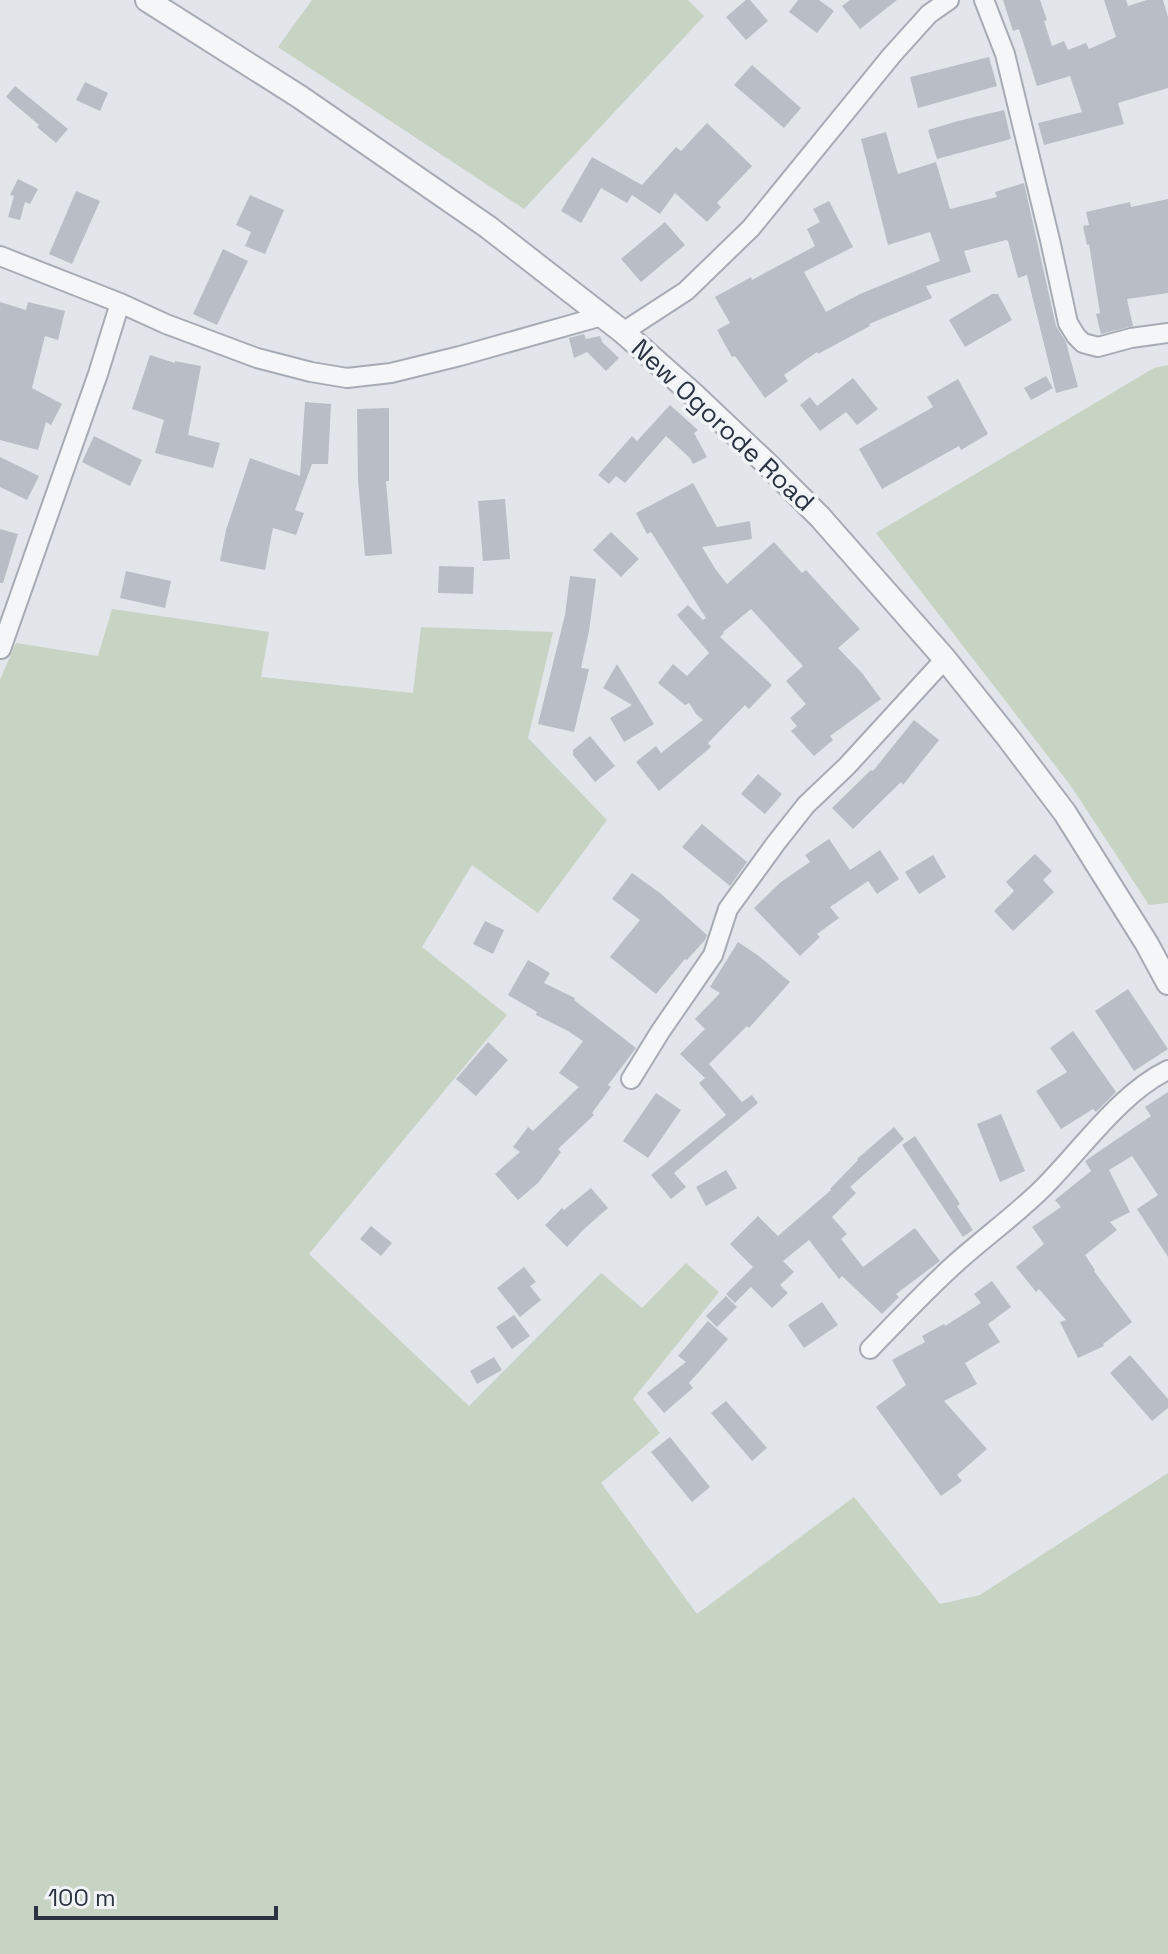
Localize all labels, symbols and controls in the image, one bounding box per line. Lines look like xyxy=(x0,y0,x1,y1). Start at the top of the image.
street label: New Ogorode Road xyxy=(624,331,822,519)
scale bar xyxy=(36,1870,276,1920)
text: 100 m xyxy=(48,1882,116,1913)

